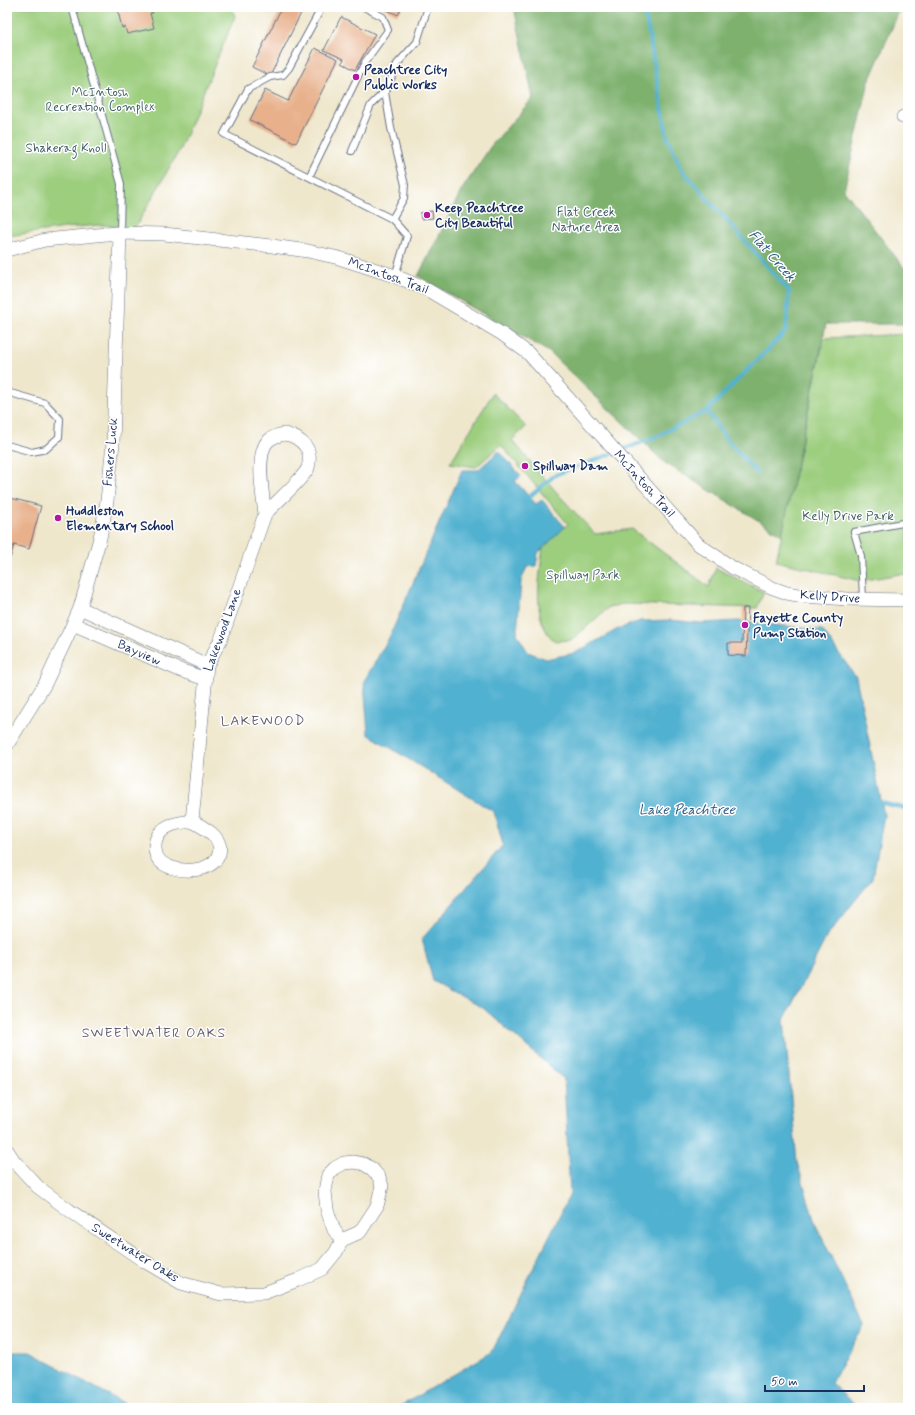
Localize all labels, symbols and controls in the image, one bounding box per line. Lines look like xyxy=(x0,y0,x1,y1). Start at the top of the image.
place label: Peachtree City Public Works xyxy=(364,62,447,94)
marker: Peachtree City Public Works xyxy=(351,72,361,82)
park label: McIntosh Recreation Complex xyxy=(45,84,155,116)
park label: Shakerag Knoll xyxy=(26,140,107,159)
place label: Keep Peachtree City Beautiful xyxy=(435,200,524,232)
park label: Flat Creek Nature Area xyxy=(552,204,621,236)
marker: Keep Peachtree City Beautiful xyxy=(422,210,432,220)
water label: Flat Creek xyxy=(745,226,799,286)
street label: McIntosh Trail xyxy=(346,254,431,299)
street label: Fishers Luck xyxy=(100,417,123,487)
street label: McIntosh Trail xyxy=(610,447,679,521)
place label: Spillway Dam xyxy=(533,458,609,475)
marker: Spillway Dam xyxy=(520,461,530,471)
place label: Huddleston Elementary School xyxy=(66,503,174,535)
park label: Kelly Drive Park xyxy=(802,508,894,525)
marker: Huddleston Elementary School xyxy=(53,513,63,523)
park label: Spillway Park xyxy=(546,567,620,584)
street label: Lakewood Lane xyxy=(200,586,246,674)
street label: Kelly Drive xyxy=(799,586,861,608)
place label: Fayette County Pump Station xyxy=(753,610,843,642)
marker: Fayette County Pump Station xyxy=(740,620,750,630)
street label: Bayview xyxy=(115,636,163,670)
district label: LAKEWOOD xyxy=(221,712,305,730)
water label: Lake Peachtree xyxy=(639,801,736,819)
district label: SWEETWATER OAKS xyxy=(82,1024,226,1042)
street label: Sweetwater Oaks xyxy=(88,1219,182,1287)
scale bar xyxy=(765,1367,864,1393)
text: 50 m xyxy=(771,1374,798,1390)

